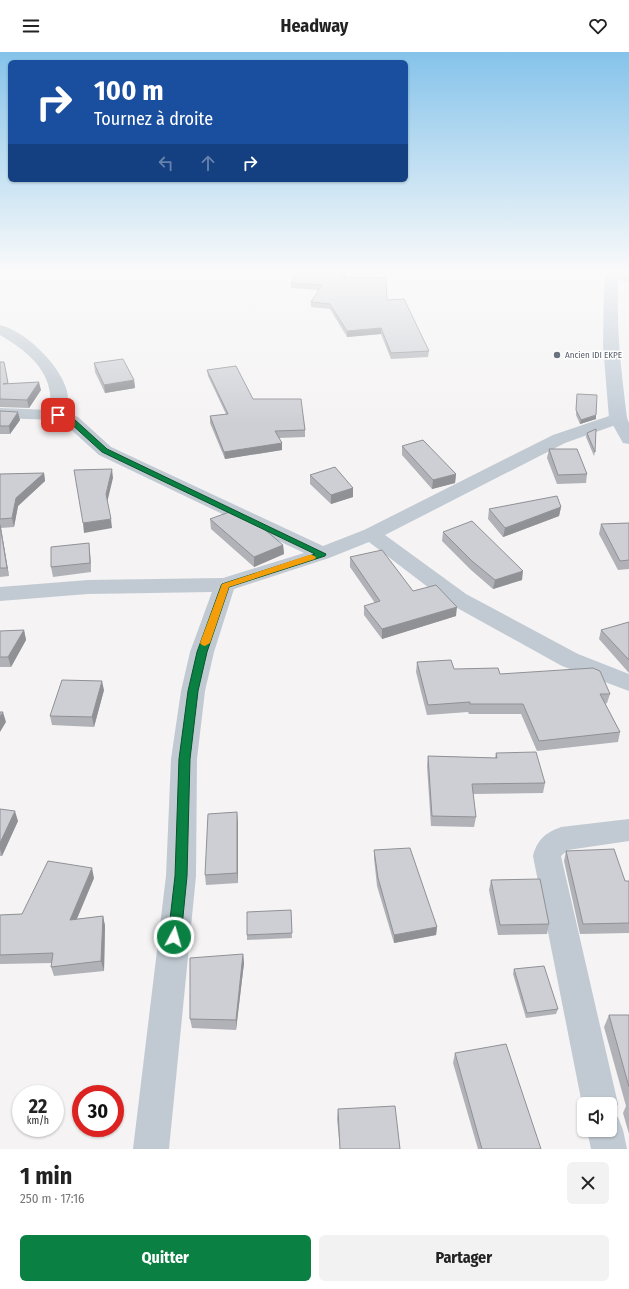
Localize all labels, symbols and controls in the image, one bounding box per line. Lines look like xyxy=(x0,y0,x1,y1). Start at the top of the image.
icon: menu xyxy=(20,15,42,37)
text: Headway xyxy=(281,15,348,37)
icon: heart xyxy=(587,15,609,37)
text: 100 m xyxy=(94,74,164,107)
icon: right xyxy=(28,76,80,128)
text: Tournez à droite xyxy=(94,108,213,130)
icon: left xyxy=(155,152,177,174)
icon: ahead xyxy=(197,152,219,174)
icon: right xyxy=(239,152,261,174)
marker: Ancien IDI EKPE xyxy=(552,350,562,360)
place label: Ancien IDI EKPE xyxy=(565,350,622,360)
pin xyxy=(41,398,75,432)
icon: arrive xyxy=(47,404,69,426)
position arrow xyxy=(153,916,195,958)
speed limit sign: 30 xyxy=(72,1085,124,1137)
text: 22 xyxy=(29,1094,47,1118)
map controls xyxy=(577,1097,617,1137)
button: sound xyxy=(577,1097,617,1137)
text: km/h xyxy=(27,1115,49,1127)
text: 1 min xyxy=(20,1162,72,1190)
button: close xyxy=(567,1162,609,1204)
text: 250 m · 17:16 xyxy=(20,1191,84,1206)
button: Quitter xyxy=(20,1235,311,1281)
button: Partager xyxy=(319,1235,609,1281)

